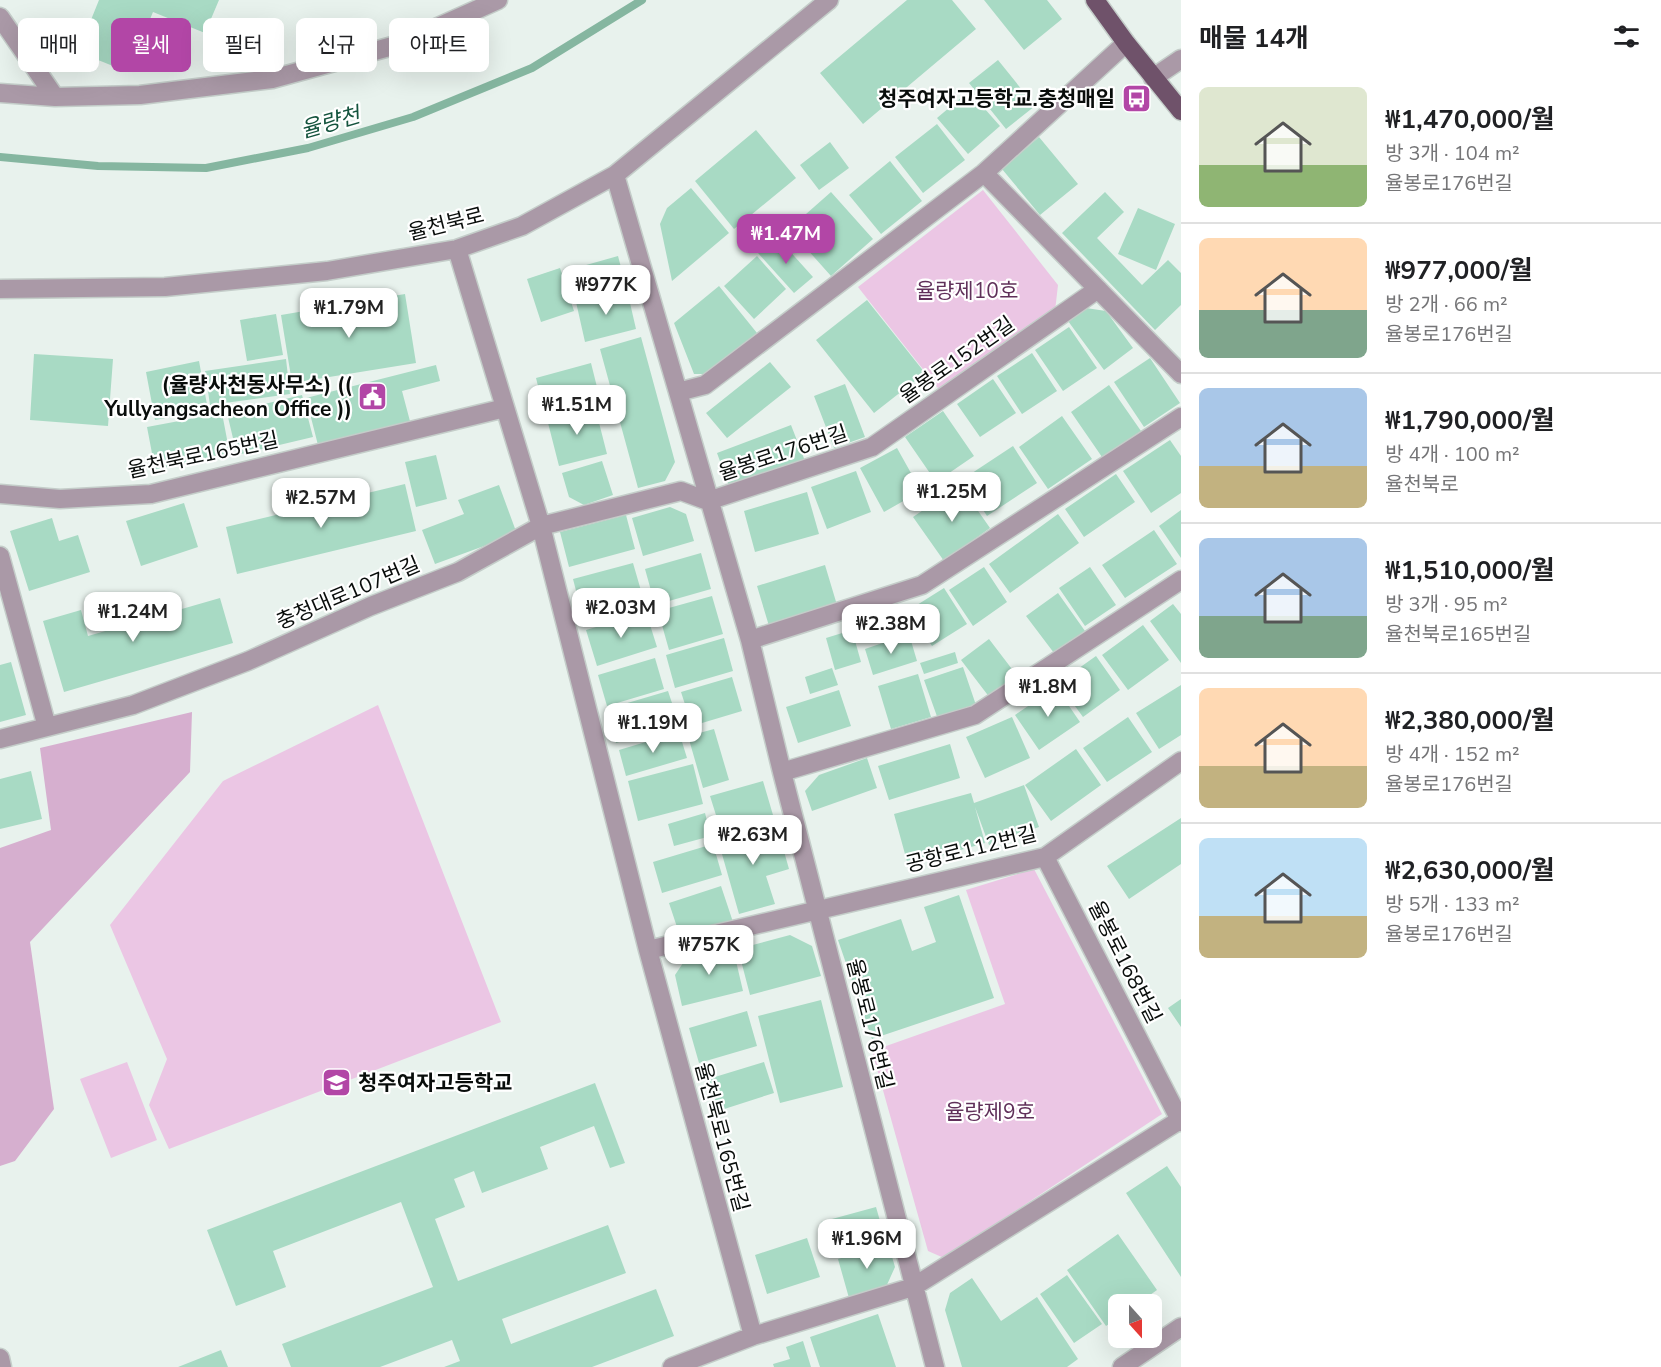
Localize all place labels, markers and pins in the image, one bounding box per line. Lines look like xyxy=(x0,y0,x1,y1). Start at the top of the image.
bus stop icon: 청주여자고등학교.충청매일 xyxy=(1120,83,1152,115)
place label: 청주여자고등학교.충청매일 xyxy=(878,85,1115,113)
pin: ₩1.47M xyxy=(737,214,835,265)
pin: ₩977K xyxy=(564,265,648,316)
pin: ₩1.79M xyxy=(300,288,398,339)
place label: (율량사천동사무소) (( Yullyangsacheon Office )) xyxy=(103,371,352,423)
public building icon: (율량사천동사무소) (( Yullyangsacheon Office )) xyxy=(357,381,389,413)
pin: ₩1.51M xyxy=(528,385,626,436)
pin: ₩1.25M xyxy=(903,472,1001,523)
pin: ₩2.57M xyxy=(272,478,370,529)
pin: ₩2.03M xyxy=(572,588,670,639)
pin: ₩1.24M xyxy=(84,592,182,643)
pin: ₩2.38M xyxy=(842,604,940,655)
pin: ₩1.8M xyxy=(1006,667,1090,718)
pin: ₩1.19M xyxy=(604,703,702,754)
pin: ₩2.63M xyxy=(704,815,802,866)
pin: ₩757K xyxy=(667,925,751,976)
school or university icon: 청주여자고등학교 xyxy=(321,1067,353,1099)
place label: 청주여자고등학교 xyxy=(358,1069,513,1097)
pin: ₩1.96M xyxy=(818,1219,916,1270)

